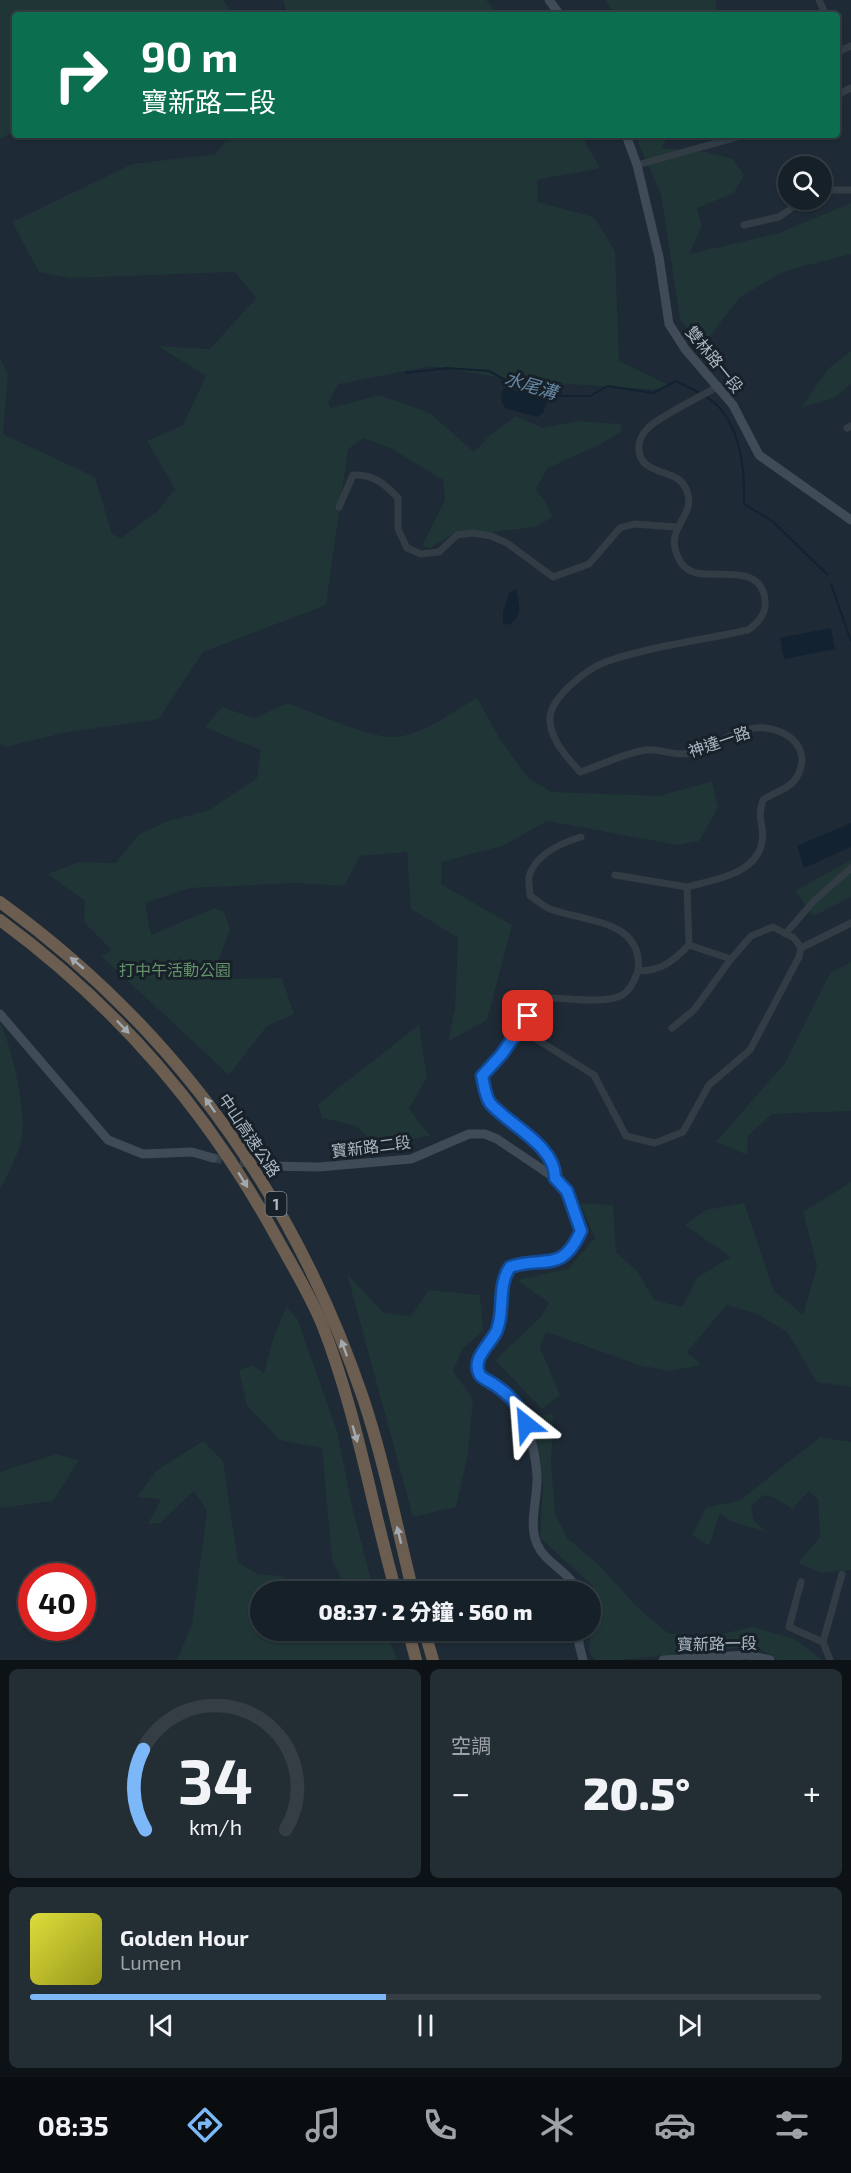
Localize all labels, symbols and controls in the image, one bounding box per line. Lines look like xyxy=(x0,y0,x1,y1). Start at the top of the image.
text: 90 m xyxy=(141,30,238,80)
icon: right xyxy=(42,36,120,114)
text: 寶新路二段 xyxy=(141,85,276,117)
map controls xyxy=(778,156,832,210)
button: search xyxy=(778,156,832,210)
street label: 雙林路一段 xyxy=(682,322,748,396)
water label: 水尾溝 xyxy=(502,367,563,404)
street label: 神達一路 xyxy=(686,722,752,760)
one-way arrow xyxy=(69,957,84,970)
park label: 打中午活動公園 xyxy=(119,960,231,979)
pin xyxy=(502,990,553,1041)
icon: arrive xyxy=(511,999,544,1032)
one-way arrow xyxy=(115,1020,129,1034)
street label: 中山高速公路 xyxy=(215,1090,285,1180)
one-way arrow xyxy=(204,1097,216,1113)
street label: 寶新路二段 xyxy=(330,1132,412,1160)
one-way arrow xyxy=(238,1172,249,1188)
road number: 1 xyxy=(266,1192,286,1216)
one-way arrow xyxy=(339,1339,348,1357)
position arrow xyxy=(494,1392,558,1456)
one-way arrow xyxy=(351,1425,360,1443)
one-way arrow xyxy=(394,1525,404,1544)
speed limit sign: 40 xyxy=(18,1563,96,1641)
text: 08:37 · 2 分鐘 · 560 m xyxy=(318,1598,533,1624)
street label: 寶新路一段 xyxy=(677,1633,757,1653)
text: 空調 xyxy=(451,1733,491,1757)
text: 34 xyxy=(177,1742,253,1817)
text: 20.5° xyxy=(583,1765,690,1819)
text: − xyxy=(451,1772,470,1812)
text: + xyxy=(803,1772,821,1812)
text: km/h xyxy=(188,1815,242,1840)
text: Golden Hour xyxy=(120,1924,249,1950)
text: Lumen xyxy=(120,1950,182,1974)
icon: previous xyxy=(145,2009,178,2042)
icon: pause xyxy=(409,2009,442,2042)
icon: next xyxy=(673,2009,706,2042)
icon: directions xyxy=(184,2104,226,2146)
icon: music xyxy=(302,2104,344,2146)
icon: phone xyxy=(419,2104,461,2146)
icon: climate xyxy=(536,2104,578,2146)
icon: car xyxy=(654,2104,696,2146)
icon: filters xyxy=(771,2104,813,2146)
text: 08:35 xyxy=(38,2109,109,2141)

